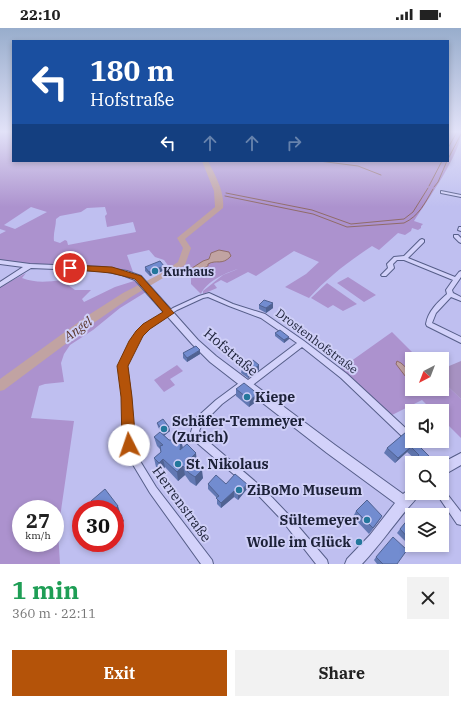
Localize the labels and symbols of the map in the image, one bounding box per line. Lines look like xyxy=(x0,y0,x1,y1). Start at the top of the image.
pin xyxy=(53,251,87,285)
place label: Kurhaus xyxy=(163,264,214,279)
marker: Kurhaus xyxy=(150,266,160,276)
street label: Drostenhofstraße xyxy=(273,305,361,377)
water label: Angel xyxy=(60,313,96,346)
street label: Hofstraße xyxy=(200,324,262,380)
north arrow xyxy=(405,352,449,396)
place label: Kiepe xyxy=(255,388,295,406)
marker: Kiepe xyxy=(242,392,252,402)
place label: Schäfer-Temmeyer (Zurich) xyxy=(172,412,305,446)
position arrow xyxy=(108,424,150,466)
marker: Schäfer-Temmeyer (Zurich) xyxy=(159,424,169,434)
place label: St. Nikolaus xyxy=(186,455,269,473)
marker: St. Nikolaus xyxy=(173,459,183,469)
street label: Herrenstraße xyxy=(148,463,216,545)
place label: ZiBoMo Museum xyxy=(247,481,362,499)
marker: ZiBoMo Museum xyxy=(234,485,244,495)
speed limit sign: 30 xyxy=(72,500,124,552)
place label: Sültemeyer xyxy=(280,511,359,529)
marker: Sültemeyer xyxy=(362,515,372,525)
place label: Wolle im Glück xyxy=(247,533,351,551)
marker: Wolle im Glück xyxy=(354,537,364,547)

